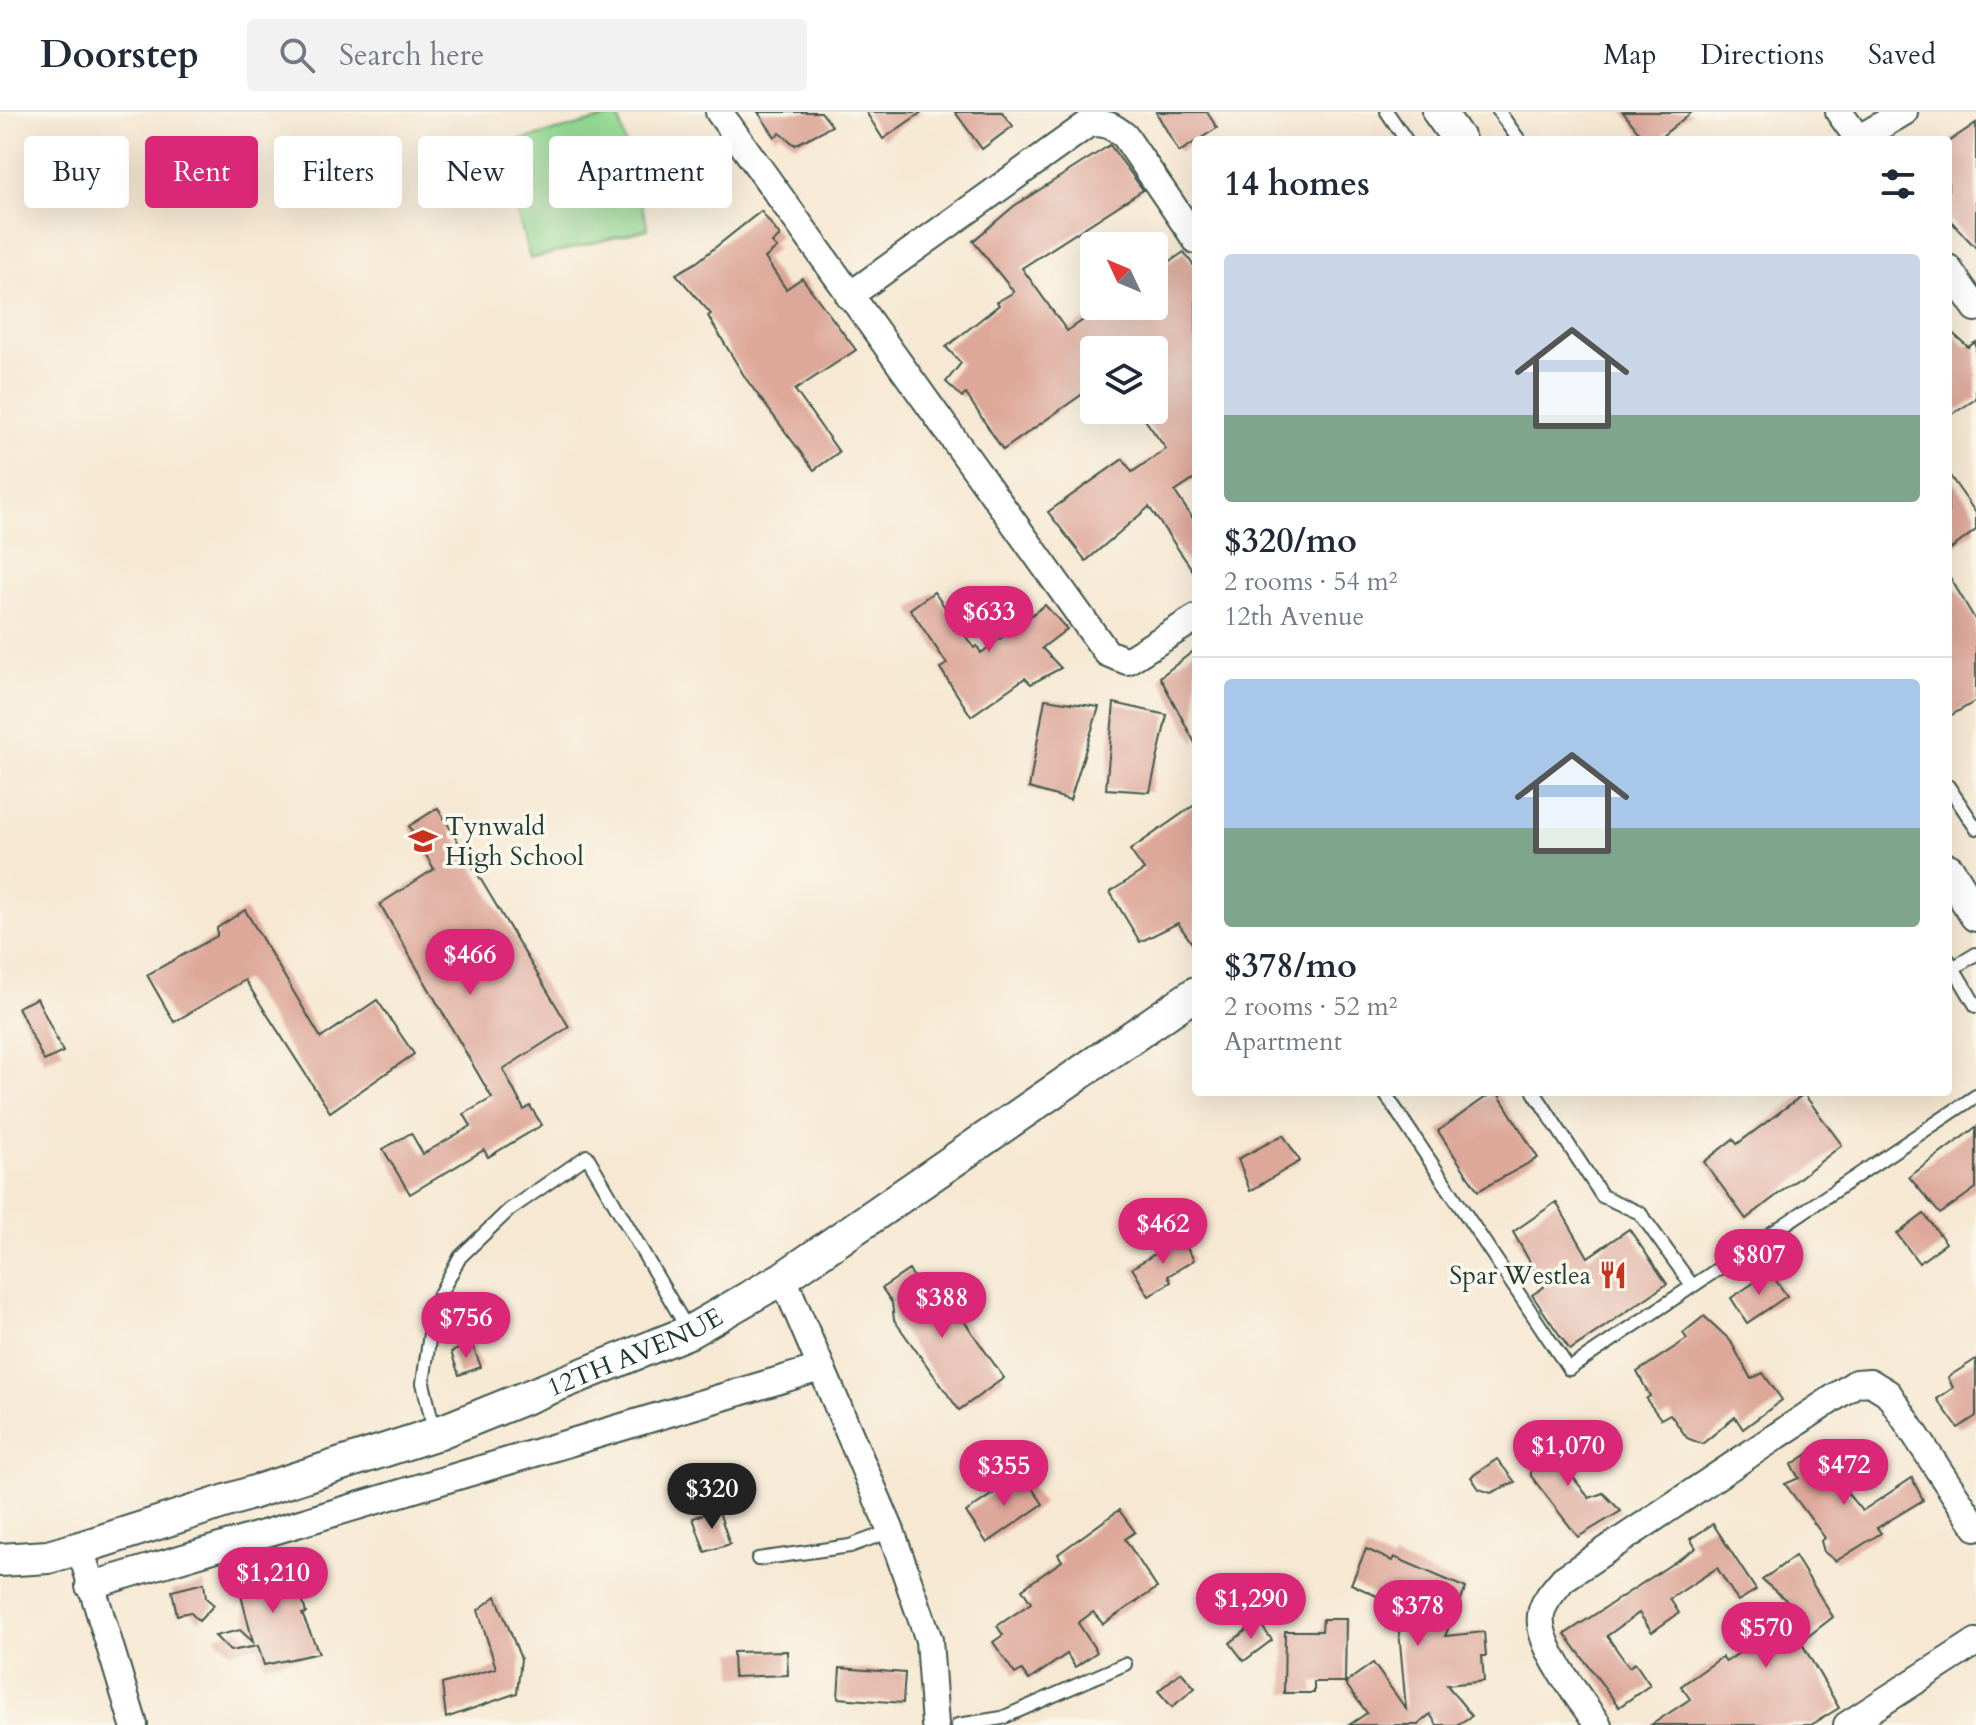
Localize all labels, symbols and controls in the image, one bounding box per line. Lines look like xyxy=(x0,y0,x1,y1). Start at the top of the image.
search box xyxy=(247,19,807,91)
text: Doorstep xyxy=(40,29,199,81)
icon: search xyxy=(275,33,319,77)
text: Search here xyxy=(339,35,484,76)
text: Map xyxy=(1603,36,1657,74)
text: Directions xyxy=(1701,36,1824,74)
text: Saved xyxy=(1868,36,1936,74)
chip: Buy xyxy=(24,136,129,208)
chip: Rent xyxy=(145,136,258,208)
chip: Filters xyxy=(274,136,402,208)
chip: New xyxy=(418,136,533,208)
chip: Apartment xyxy=(549,136,732,208)
text: 14 homes xyxy=(1224,161,1370,207)
icon: filters xyxy=(1876,162,1920,206)
north arrow xyxy=(1080,232,1168,320)
map controls xyxy=(1080,232,1168,424)
icon: home xyxy=(1500,306,1644,450)
button: layers xyxy=(1080,336,1168,424)
text: $320/mo xyxy=(1224,518,1357,564)
text: 2 rooms · 54 m² xyxy=(1224,564,1397,599)
pin: $633 xyxy=(942,586,1036,654)
text: $633 xyxy=(962,594,1016,629)
text: 12th Avenue xyxy=(1224,599,1364,634)
icon: home xyxy=(1500,731,1644,875)
place label: Tynwald High School xyxy=(445,809,584,874)
school or university icon: Tynwald High School xyxy=(408,826,438,856)
pin: $466 xyxy=(423,929,517,997)
text: $466 xyxy=(443,937,497,972)
text: $378/mo xyxy=(1224,943,1357,989)
text: 2 rooms · 52 m² xyxy=(1224,989,1397,1024)
text: Apartment xyxy=(1224,1024,1342,1059)
pin: $462 xyxy=(1116,1198,1210,1266)
text: $462 xyxy=(1136,1206,1190,1241)
pin: $807 xyxy=(1712,1229,1806,1297)
text: $807 xyxy=(1732,1237,1786,1272)
place label: Spar Westlea xyxy=(1449,1258,1591,1293)
restaurant icon: Spar Westlea xyxy=(1598,1260,1628,1290)
pin: $388 xyxy=(895,1272,989,1340)
text: $388 xyxy=(915,1280,969,1315)
pin: $756 xyxy=(419,1292,513,1360)
street label: 12TH AVENUE xyxy=(542,1299,729,1405)
text: $756 xyxy=(439,1300,493,1335)
pin: $1,070 xyxy=(1503,1420,1633,1488)
text: $1,070 xyxy=(1531,1428,1605,1463)
pin: $472 xyxy=(1797,1439,1891,1507)
pin: $355 xyxy=(957,1440,1051,1508)
text: $472 xyxy=(1817,1447,1871,1482)
text: $355 xyxy=(977,1448,1031,1483)
pin: $320 xyxy=(665,1463,759,1531)
text: $320 xyxy=(685,1471,739,1506)
pin: $1,210 xyxy=(208,1547,338,1615)
text: $1,210 xyxy=(236,1555,310,1590)
pin: $1,290 xyxy=(1186,1573,1316,1641)
pin: $378 xyxy=(1371,1580,1465,1648)
text: $1,290 xyxy=(1214,1581,1288,1616)
text: $378 xyxy=(1391,1588,1445,1623)
pin: $570 xyxy=(1719,1602,1813,1670)
text: $570 xyxy=(1739,1610,1793,1645)

